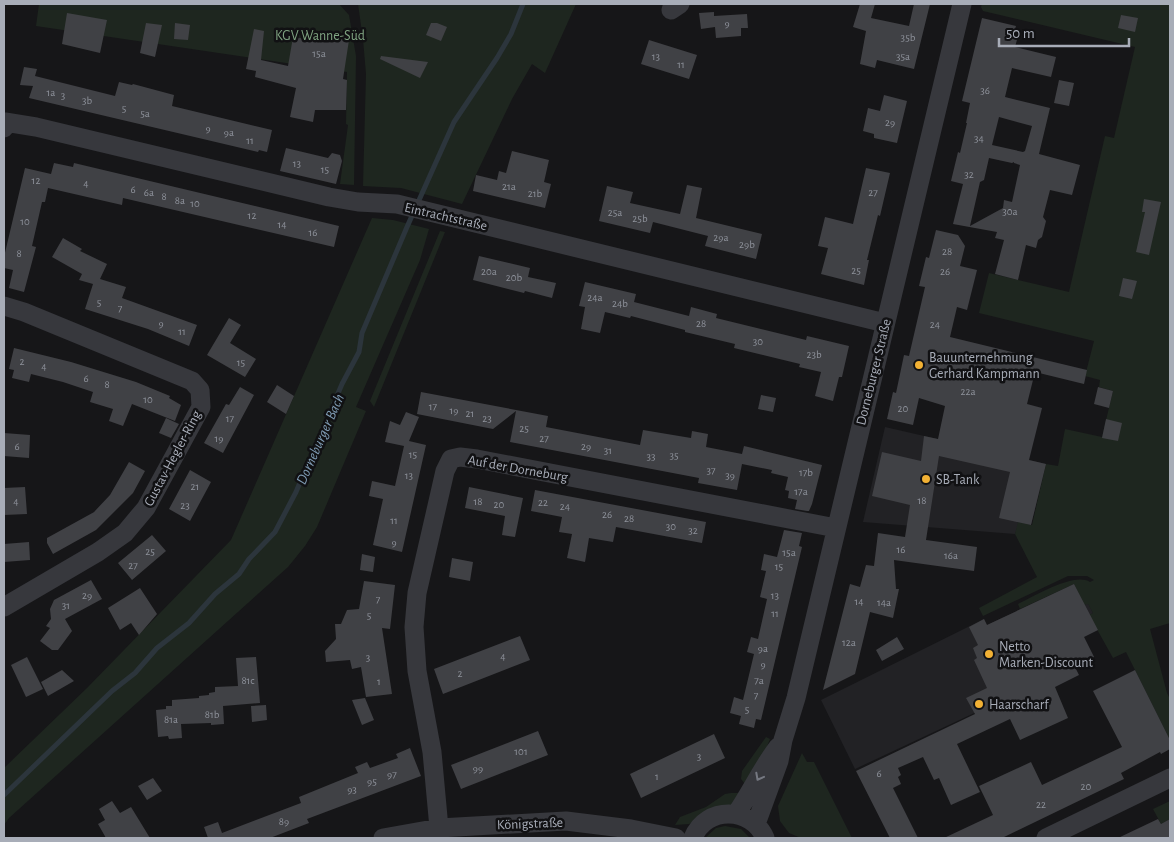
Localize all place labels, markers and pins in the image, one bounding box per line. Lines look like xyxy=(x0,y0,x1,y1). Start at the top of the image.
place label: Bauunternehmung Gerhard Kampmann xyxy=(929,351,1040,381)
marker: Bauunternehmung Gerhard Kampmann xyxy=(913,359,925,371)
marker: SB-Tank xyxy=(920,473,932,485)
place label: SB-Tank xyxy=(936,473,980,487)
place label: Netto Marken-Discount xyxy=(999,640,1094,670)
marker: Netto Marken-Discount xyxy=(983,648,995,660)
marker: Haarscharf xyxy=(973,698,985,710)
place label: Haarscharf xyxy=(989,698,1049,712)

